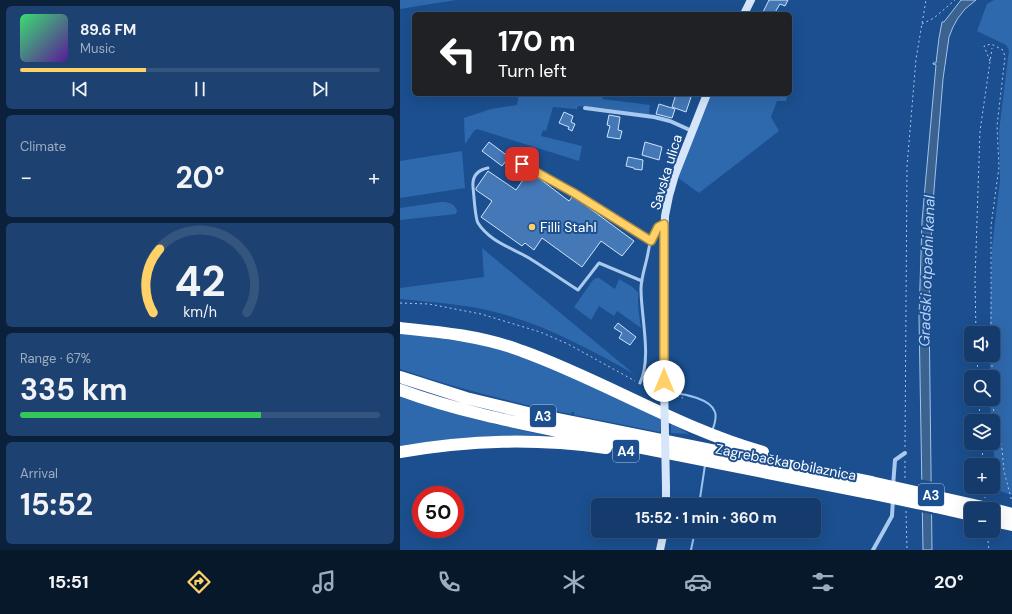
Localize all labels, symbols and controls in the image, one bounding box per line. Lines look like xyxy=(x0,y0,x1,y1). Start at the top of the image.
text: 89.6 FM xyxy=(80,20,136,40)
text: 170 m xyxy=(498,23,576,60)
icon: left xyxy=(432,28,484,80)
text: Music xyxy=(80,40,115,57)
text: Turn left xyxy=(498,59,567,83)
icon: previous xyxy=(69,78,91,100)
icon: pause xyxy=(189,78,211,100)
icon: next xyxy=(309,78,331,100)
street label: Savska ulica xyxy=(646,132,686,212)
text: Climate xyxy=(20,138,66,155)
pin xyxy=(505,147,539,181)
icon: arrive xyxy=(511,153,533,175)
text: 20° xyxy=(175,158,225,197)
text: − xyxy=(20,163,32,192)
text: + xyxy=(368,163,380,192)
water label: Gradski otpadni kanal xyxy=(914,194,940,347)
place label: Filli Stahl xyxy=(540,218,597,236)
marker: Filli Stahl xyxy=(527,222,537,232)
text: 42 xyxy=(174,255,226,309)
text: km/h xyxy=(183,303,217,321)
map controls xyxy=(964,326,1000,538)
button: sound xyxy=(964,326,1000,362)
text: Range · 67% xyxy=(20,350,91,367)
position arrow xyxy=(643,360,685,402)
text: 335 km xyxy=(20,370,127,409)
button: search xyxy=(964,370,1000,406)
road number: A3 xyxy=(530,405,556,427)
button: layers xyxy=(964,414,1000,450)
road number: A4 xyxy=(613,440,639,462)
street label: Zagrebačka obilaznica xyxy=(714,440,858,484)
button: + xyxy=(964,458,1000,494)
text: Arrival xyxy=(20,465,58,482)
road number: A3 xyxy=(918,484,944,506)
text: 15:52 xyxy=(20,485,93,524)
speed limit sign: 50 xyxy=(412,486,464,538)
button: − xyxy=(964,502,1000,538)
text: 15:52 · 1 min · 360 m xyxy=(635,508,777,528)
icon: directions xyxy=(185,568,213,596)
icon: music xyxy=(310,568,338,596)
icon: phone xyxy=(435,568,463,596)
icon: climate xyxy=(560,568,588,596)
icon: car xyxy=(684,568,712,596)
icon: filters xyxy=(809,568,837,596)
text: 15:51 xyxy=(48,570,88,594)
text: 20° xyxy=(934,570,964,594)

